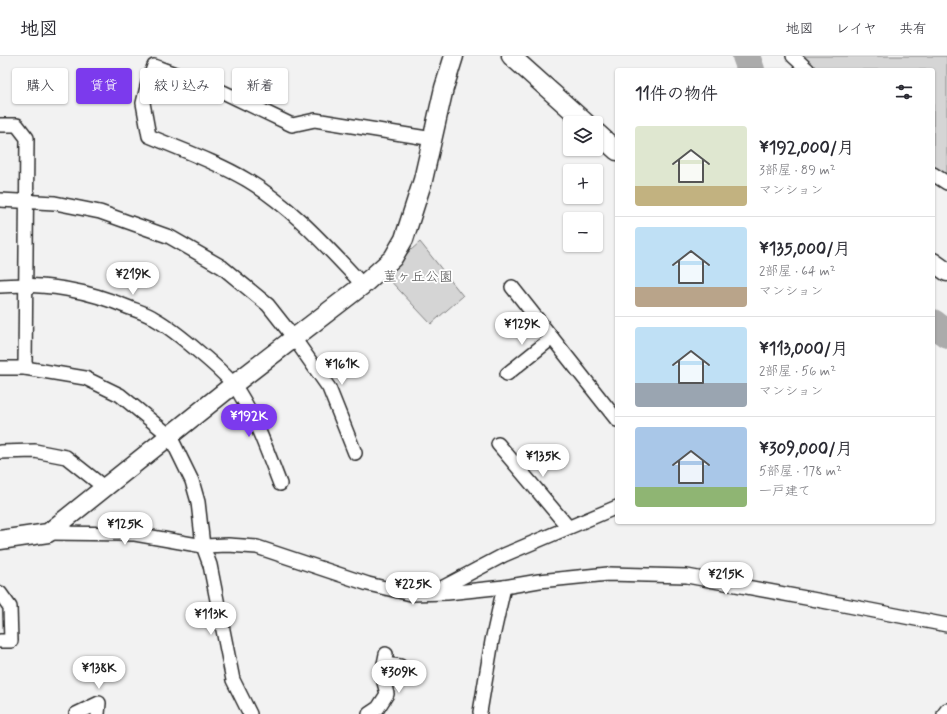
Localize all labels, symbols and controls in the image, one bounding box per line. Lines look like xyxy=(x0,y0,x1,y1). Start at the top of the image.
text: 地図 xyxy=(20,17,58,42)
text: 地図 xyxy=(786,20,814,38)
text: レイヤ xyxy=(836,20,877,38)
text: 共有 xyxy=(899,20,927,38)
chip: 購入 xyxy=(12,68,68,104)
chip: 賃貸 xyxy=(76,68,132,104)
chip: 絞り込み xyxy=(140,68,224,104)
chip: 新着 xyxy=(232,68,288,104)
icon: filters xyxy=(893,81,915,103)
text: 11件の物件 xyxy=(635,83,718,105)
map controls xyxy=(563,116,603,252)
button: layers xyxy=(563,116,603,156)
text: ¥192,000/月 xyxy=(759,137,854,159)
icon: home xyxy=(667,142,715,190)
text: 3部屋 · 89 m² xyxy=(759,162,836,179)
button: + xyxy=(563,164,603,204)
text: マンション xyxy=(759,182,823,199)
button: − xyxy=(563,212,603,252)
text: ¥135,000/月 xyxy=(759,238,851,260)
icon: home xyxy=(667,243,715,291)
pin: ¥219K xyxy=(105,262,161,296)
text: 2部屋 · 64 m² xyxy=(759,263,836,280)
text: ¥219K xyxy=(115,266,151,283)
park label: 菫ヶ丘公園 xyxy=(383,268,453,286)
text: マンション xyxy=(759,283,823,300)
pin: ¥129K xyxy=(494,312,550,346)
text: ¥129K xyxy=(504,316,540,333)
text: ¥113,000/月 xyxy=(759,338,848,360)
icon: home xyxy=(667,343,715,391)
pin: ¥161K xyxy=(314,352,370,386)
text: ¥161K xyxy=(325,356,359,373)
text: 2部屋 · 56 m² xyxy=(759,363,836,380)
text: マンション xyxy=(759,383,823,400)
pin: ¥192K xyxy=(221,404,277,438)
text: ¥192K xyxy=(230,408,268,425)
text: ¥309,000/月 xyxy=(759,438,853,460)
icon: home xyxy=(667,443,715,491)
pin: ¥135K xyxy=(515,444,571,478)
text: ¥135K xyxy=(525,448,561,465)
text: 5部屋 · 178 m² xyxy=(759,463,842,480)
text: 一戸建て xyxy=(759,483,811,500)
pin: ¥125K xyxy=(97,512,153,546)
text: ¥125K xyxy=(107,516,143,533)
pin: ¥215K xyxy=(698,562,754,596)
text: ¥215K xyxy=(708,566,744,583)
pin: ¥225K xyxy=(385,572,441,606)
text: ¥225K xyxy=(394,576,432,593)
pin: ¥113K xyxy=(183,602,239,636)
text: ¥113K xyxy=(194,606,228,623)
pin: ¥138K xyxy=(71,656,127,690)
text: ¥138K xyxy=(82,660,117,677)
pin: ¥309K xyxy=(371,660,427,694)
text: ¥309K xyxy=(381,664,417,681)

